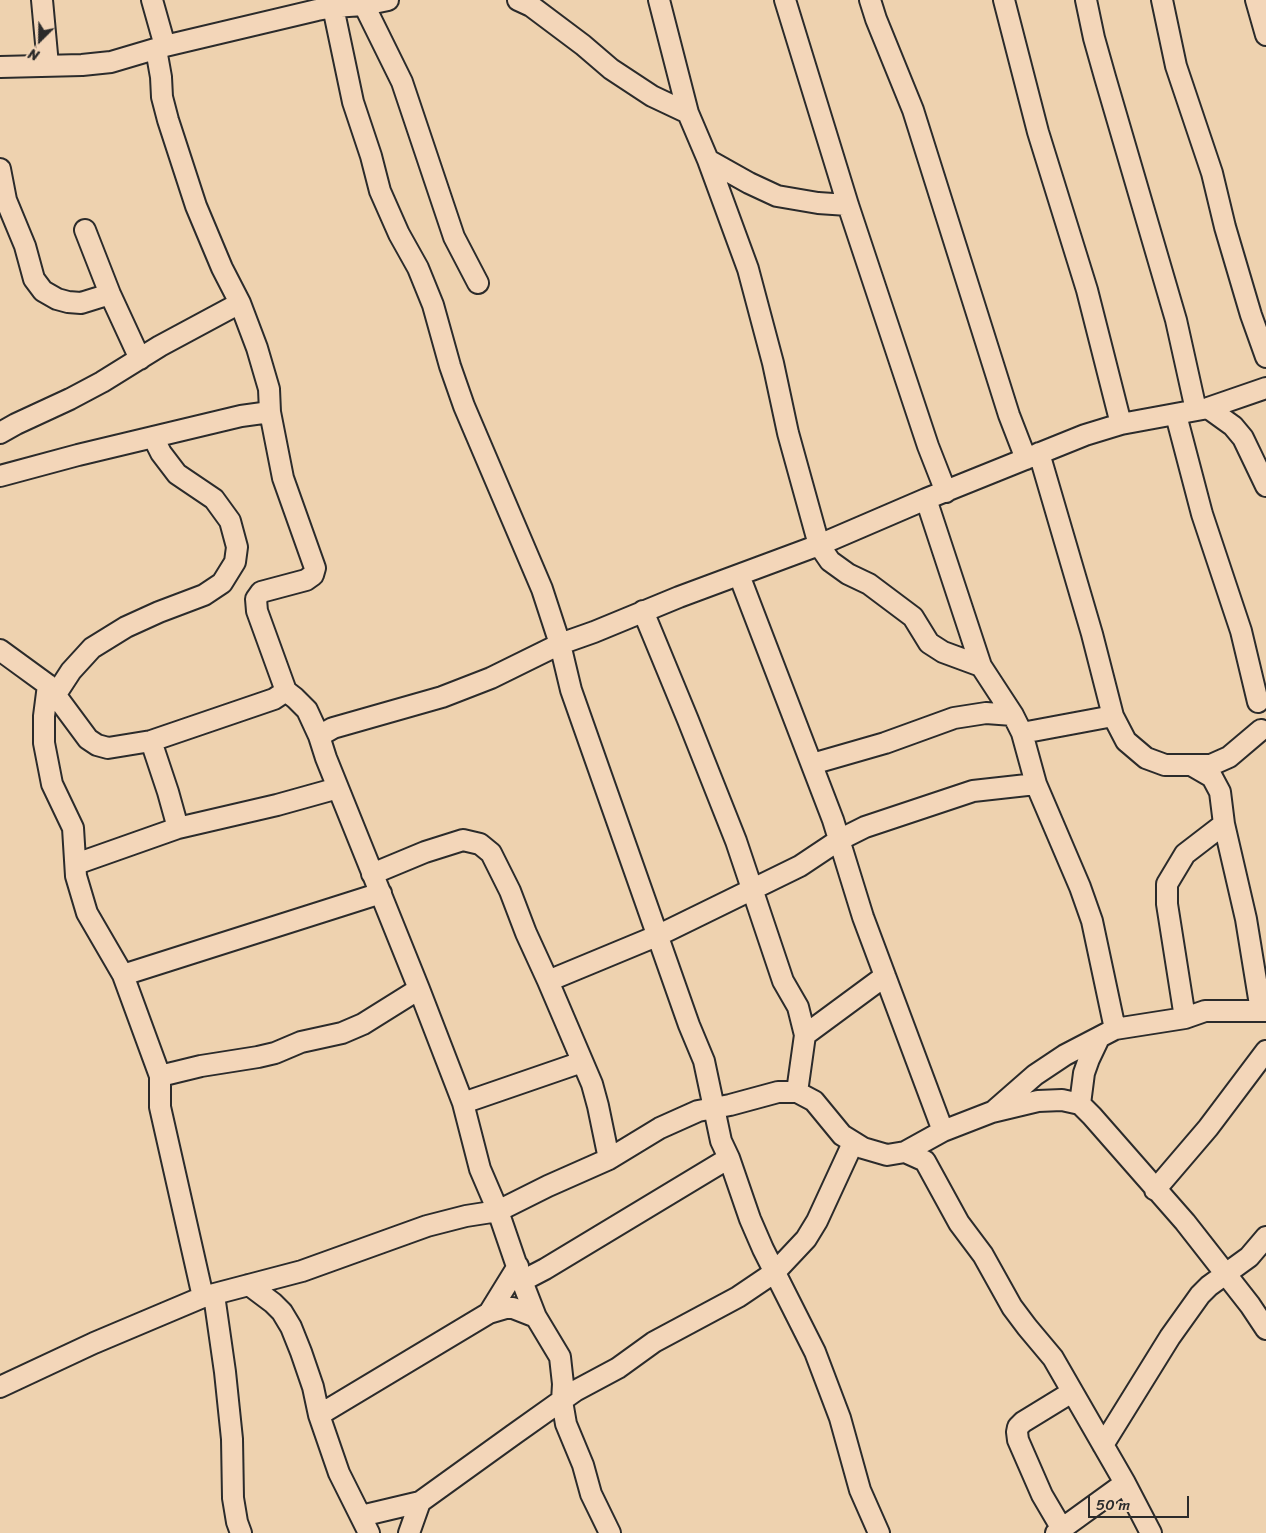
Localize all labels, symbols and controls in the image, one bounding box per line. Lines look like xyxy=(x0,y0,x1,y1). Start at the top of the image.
north arrow xyxy=(15,15,65,65)
text: N xyxy=(25,41,43,68)
scale bar xyxy=(1091,1486,1192,1518)
text: 50 m xyxy=(1096,1492,1130,1518)

